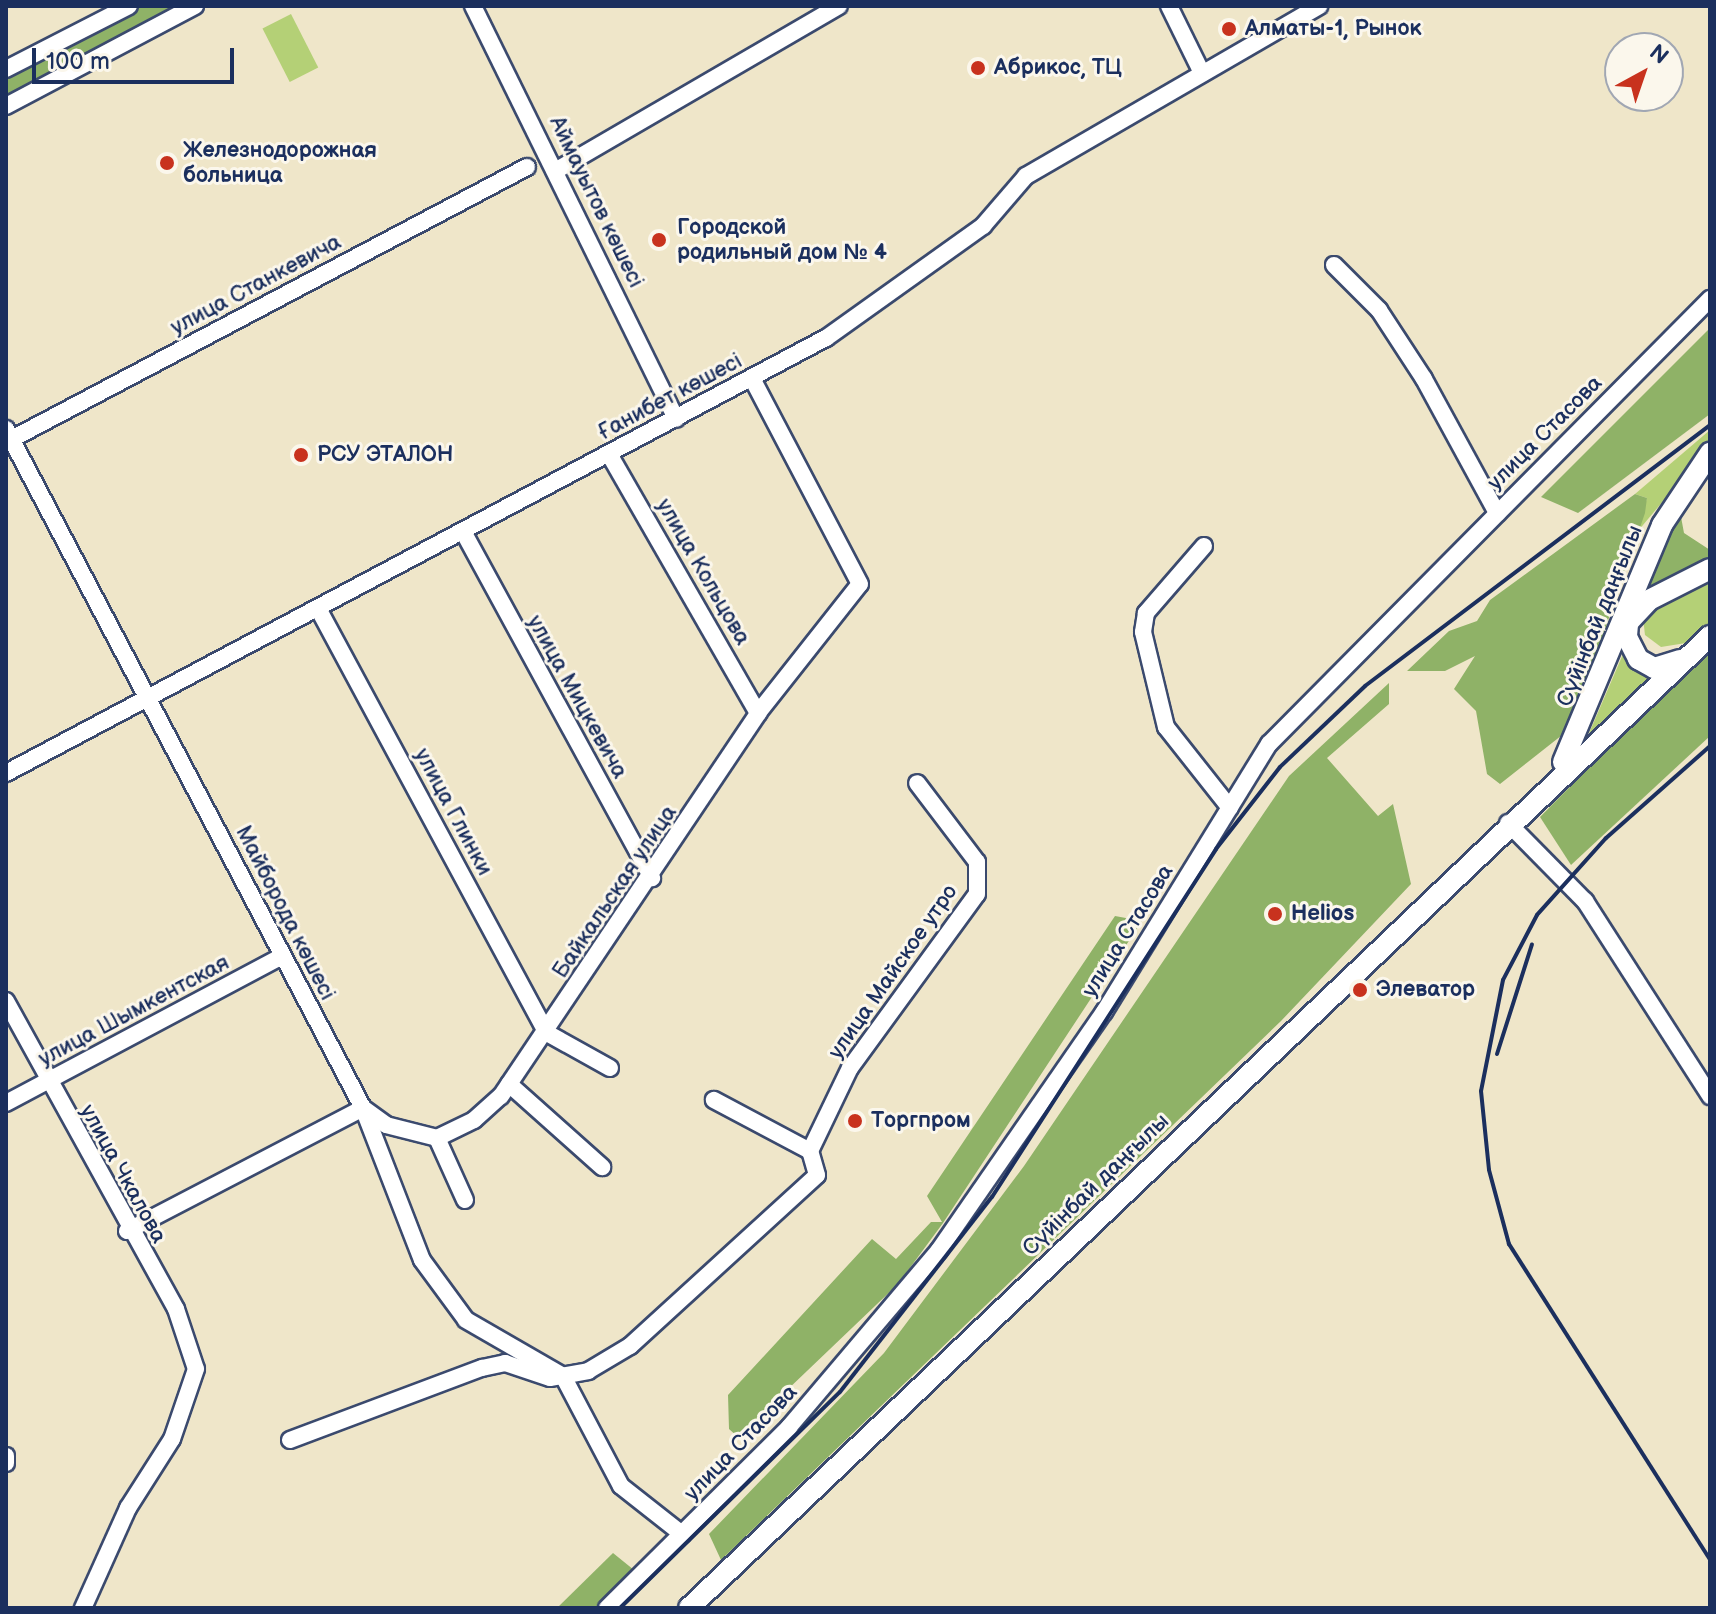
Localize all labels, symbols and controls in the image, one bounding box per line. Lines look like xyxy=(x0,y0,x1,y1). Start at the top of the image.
place label: Алматы-1, Рынок xyxy=(1245,16,1421,42)
marker: Алматы-1, Рынок xyxy=(1220,20,1238,38)
scale bar xyxy=(36,32,238,82)
north arrow xyxy=(1604,32,1684,112)
text: N xyxy=(1643,39,1673,70)
text: 100 m xyxy=(46,47,110,76)
place label: Абрикос, ТЦ xyxy=(994,55,1122,81)
marker: Абрикос, ТЦ xyxy=(969,59,987,77)
street label: Аймауытов көшесі xyxy=(543,112,649,292)
place label: Железнодорожная больница xyxy=(183,137,377,188)
marker: Железнодорожная больница xyxy=(158,154,176,172)
place label: Городской родильный дом № 4 xyxy=(677,214,887,266)
street label: улица Станкевича xyxy=(166,229,346,341)
marker: Городской родильный дом № 4 xyxy=(648,229,670,251)
street label: Ғанибет көшесі xyxy=(593,348,747,446)
street label: улица Стасова xyxy=(1482,370,1608,496)
place label: РСУ ЭТАЛОН xyxy=(317,442,453,468)
marker: РСУ ЭТАЛОН xyxy=(292,446,310,464)
street label: улица Кольцова xyxy=(650,494,756,650)
street label: Сүйінбай даңғылы xyxy=(1552,522,1648,710)
street label: улица Мицкевича xyxy=(521,611,633,783)
street label: улица Глинки xyxy=(408,744,498,880)
street label: Байкальская улица xyxy=(547,801,683,983)
street label: Майборода көшесі xyxy=(230,821,340,1005)
street label: улица Стасова xyxy=(1077,860,1179,1002)
street label: улица Майское утро xyxy=(823,880,963,1064)
place label: Helios xyxy=(1291,901,1354,927)
marker: Helios xyxy=(1266,905,1284,923)
street label: улица Шымкентская xyxy=(34,950,234,1072)
place label: Элеватор xyxy=(1376,977,1475,1003)
marker: Элеватор xyxy=(1351,981,1369,999)
street label: улица Чкалова xyxy=(74,1100,172,1248)
place label: Торгпром xyxy=(871,1108,971,1134)
street label: Сүйінбай даңғылы xyxy=(1017,1108,1175,1262)
marker: Торгпром xyxy=(846,1112,864,1130)
street label: улица Стасова xyxy=(679,1379,803,1507)

